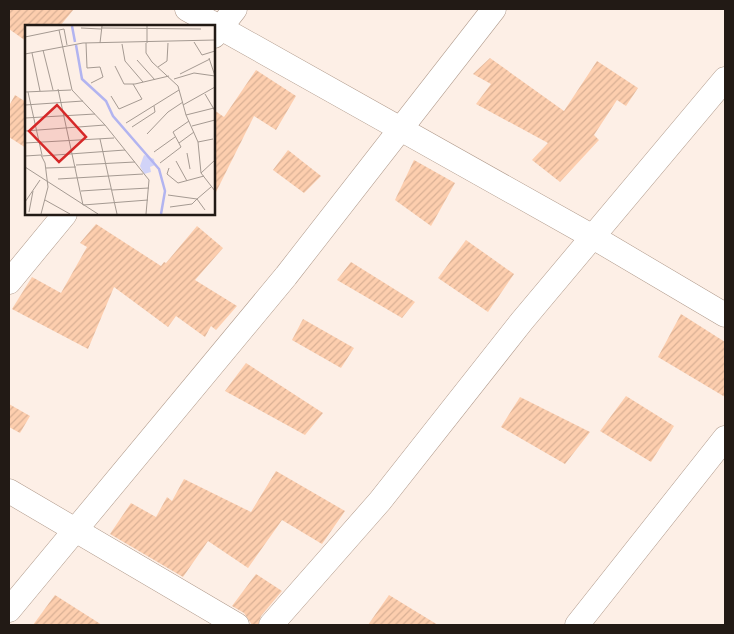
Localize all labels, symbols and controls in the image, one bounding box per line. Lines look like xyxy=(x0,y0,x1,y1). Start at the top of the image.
inset map xyxy=(25,25,215,215)

